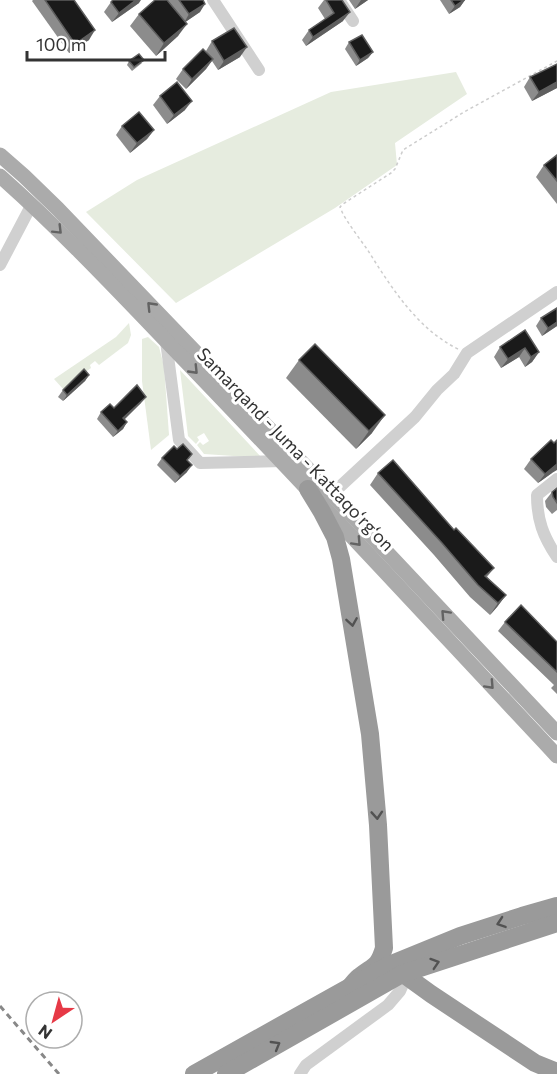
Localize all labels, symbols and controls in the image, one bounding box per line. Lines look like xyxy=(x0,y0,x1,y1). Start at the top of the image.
scale bar xyxy=(27,24,165,62)
text: 100 m xyxy=(36,33,86,55)
one-way arrow xyxy=(51,223,62,234)
one-way arrow xyxy=(147,302,158,312)
street label: Samarqand - Juma - Kattaqo‘rg‘on xyxy=(193,343,399,555)
one-way arrow xyxy=(187,364,198,374)
one-way arrow xyxy=(350,534,361,545)
one-way arrow xyxy=(441,610,452,621)
one-way arrow xyxy=(346,617,358,627)
one-way arrow xyxy=(483,678,494,688)
one-way arrow xyxy=(370,811,383,820)
one-way arrow xyxy=(496,915,507,928)
one-way arrow xyxy=(429,958,440,970)
north arrow xyxy=(24,990,84,1050)
text: N xyxy=(34,1021,55,1044)
one-way arrow xyxy=(270,1041,280,1052)

